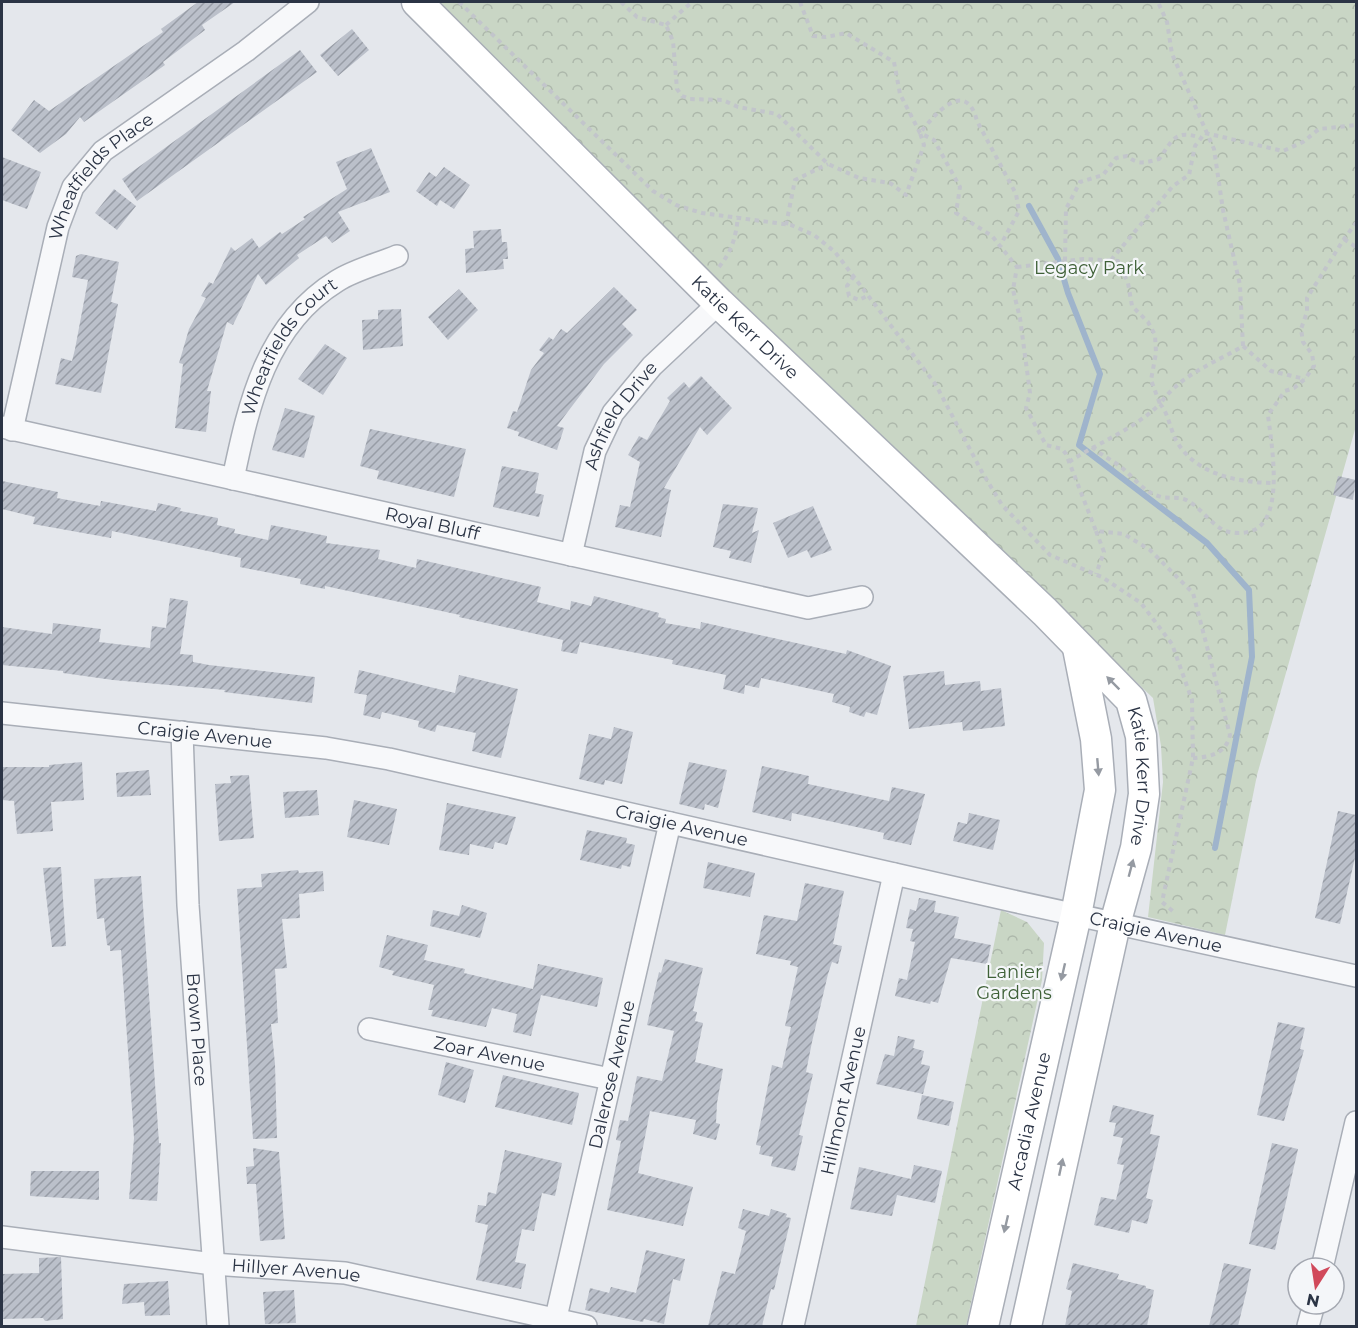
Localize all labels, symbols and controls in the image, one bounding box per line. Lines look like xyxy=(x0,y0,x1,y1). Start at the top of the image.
street label: Wheatfields Place xyxy=(44,108,158,242)
park label: Legacy Park xyxy=(1034,257,1144,279)
street label: Katie Kerr Drive xyxy=(687,271,803,384)
street label: Wheatfields Court xyxy=(237,273,341,418)
street label: Ashfield Drive xyxy=(580,357,662,472)
street label: Royal Bluff xyxy=(383,502,483,545)
one-way arrow xyxy=(1107,676,1121,690)
street label: Katie Kerr Drive xyxy=(1122,704,1155,847)
street label: Craigie Avenue xyxy=(136,717,273,753)
one-way arrow xyxy=(1093,758,1103,777)
street label: Craigie Avenue xyxy=(613,800,750,851)
one-way arrow xyxy=(1127,859,1136,877)
street label: Craigie Avenue xyxy=(1087,907,1224,957)
park label: Lanier Gardens xyxy=(976,961,1052,1004)
one-way arrow xyxy=(1058,963,1067,982)
street label: Brown Place xyxy=(182,972,212,1087)
street label: Dalerose Avenue xyxy=(584,998,640,1151)
street label: Hillmont Avenue xyxy=(816,1024,871,1177)
street label: Zoar Avenue xyxy=(432,1032,547,1076)
street label: Arcadia Avenue xyxy=(1003,1050,1056,1192)
one-way arrow xyxy=(1057,1158,1067,1176)
one-way arrow xyxy=(1001,1215,1010,1234)
street label: Hillyer Avenue xyxy=(231,1254,363,1287)
north arrow xyxy=(1286,1256,1346,1316)
text: N xyxy=(1305,1290,1321,1311)

